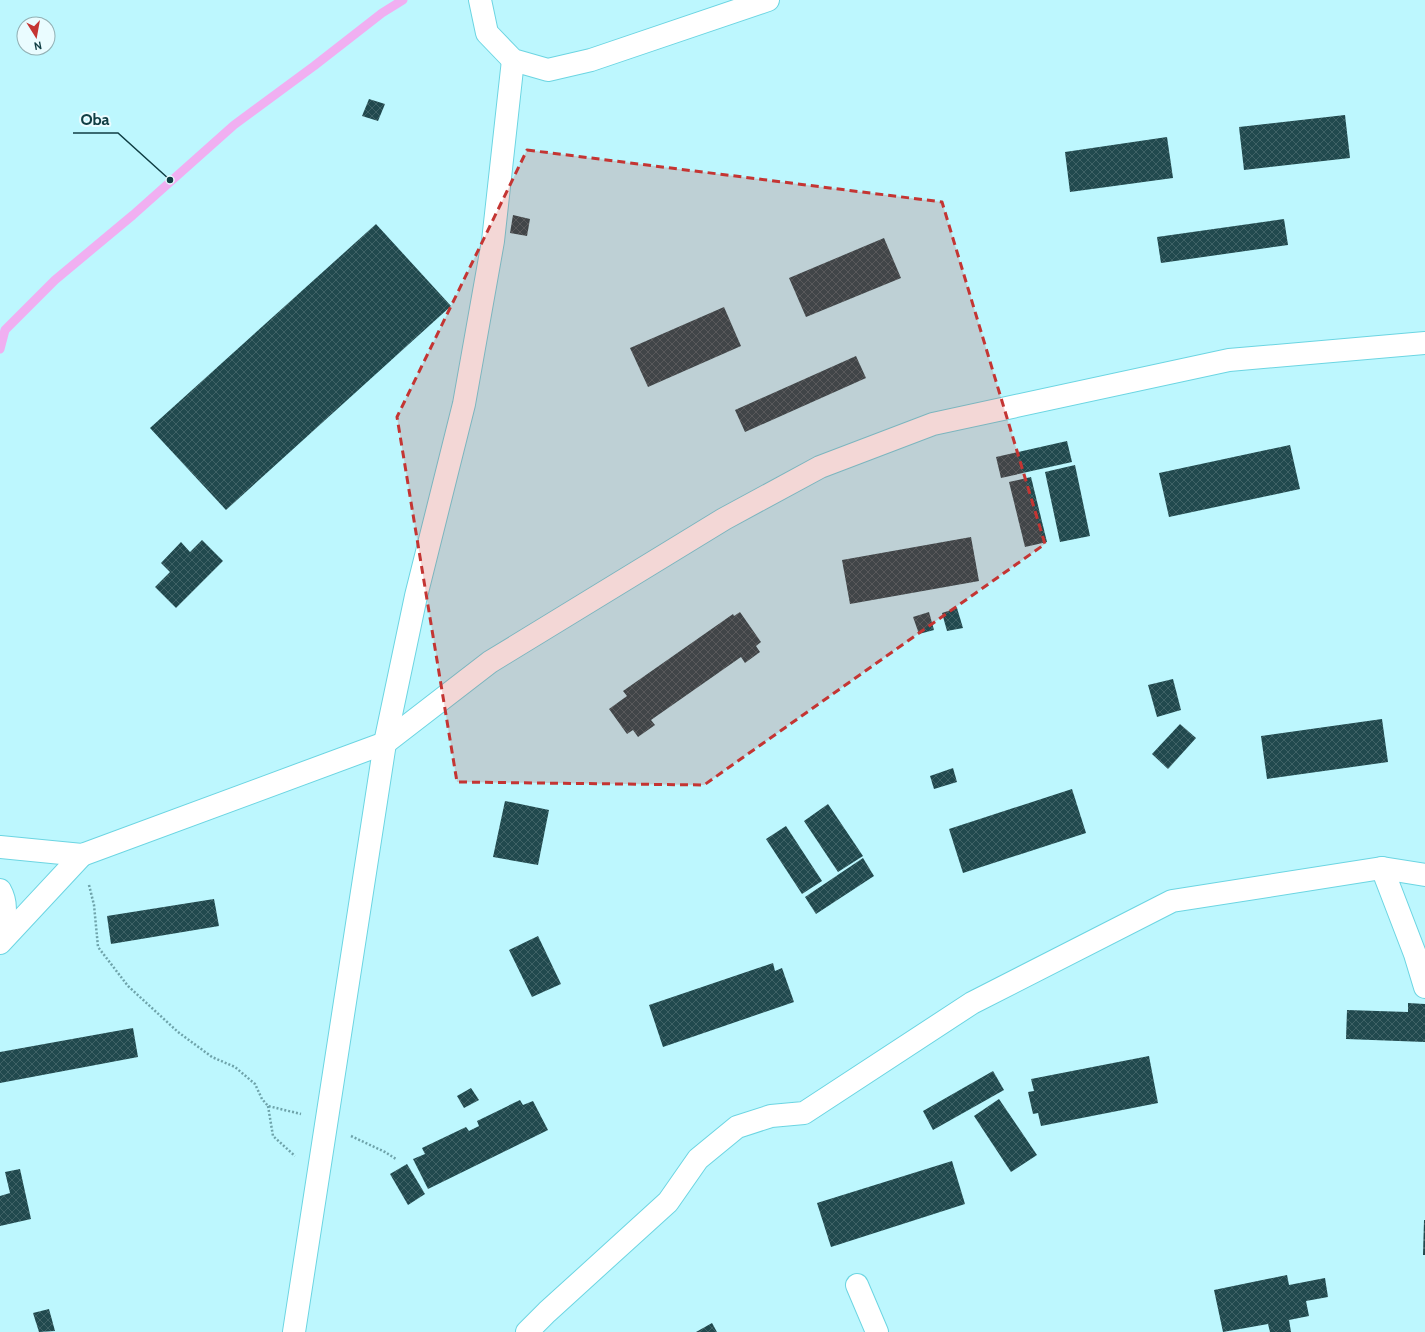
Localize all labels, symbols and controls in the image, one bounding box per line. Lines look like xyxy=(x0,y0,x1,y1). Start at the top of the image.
north arrow xyxy=(16,16,56,56)
text: N xyxy=(33,38,43,53)
callout: Oba xyxy=(73,105,118,133)
text: Oba xyxy=(80,110,110,129)

